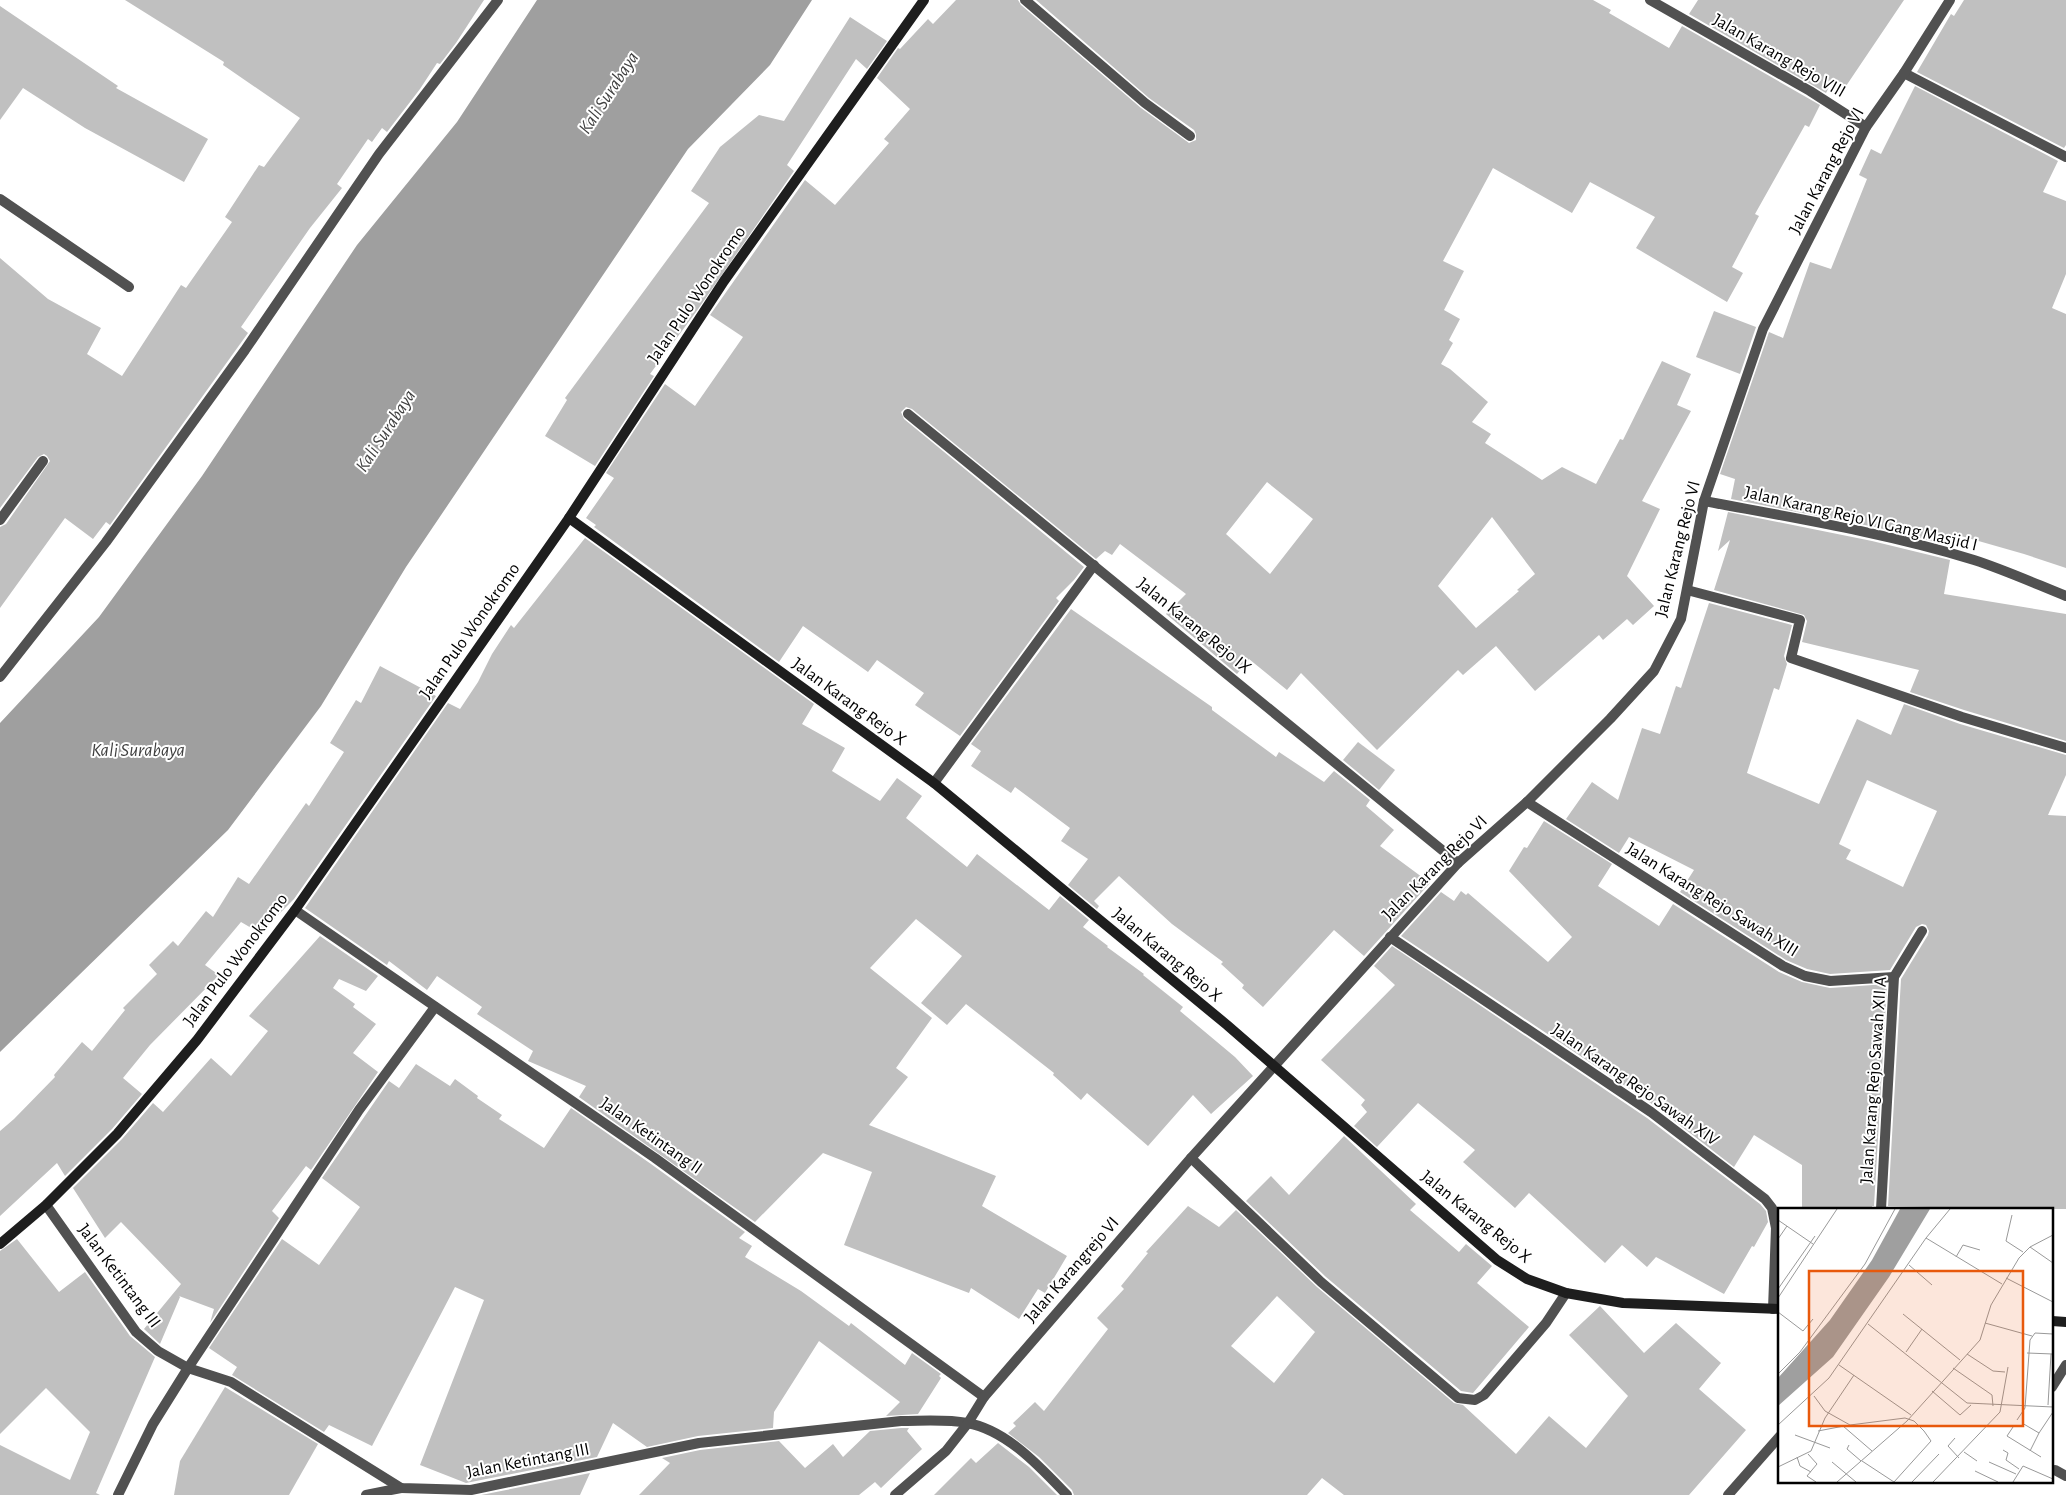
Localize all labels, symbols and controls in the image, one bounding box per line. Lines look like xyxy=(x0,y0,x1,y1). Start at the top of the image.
street label: Jalan Karang Rejo VIII xyxy=(1710,11,1848,101)
water label: Kali Surabaya xyxy=(576,49,642,137)
street label: Jalan Karang Rejo VI xyxy=(1786,105,1868,237)
street label: Jalan Pulo Wonokromo xyxy=(645,223,750,367)
water label: Kali Surabaya xyxy=(353,387,419,475)
street label: Jalan Karang Rejo VI xyxy=(1652,479,1704,619)
street label: Jalan Karang Rejo VI Gang Masjid I xyxy=(1743,483,1979,555)
street label: Jalan Pulo Wonokromo xyxy=(416,560,524,702)
street label: Jalan Karang Rejo IX xyxy=(1134,575,1255,677)
street label: Jalan Karang Rejo X xyxy=(789,655,910,749)
water label: Kali Surabaya xyxy=(91,741,185,760)
street label: Jalan Karang Rejo VI xyxy=(1379,812,1491,924)
street label: Jalan Karang Rejo Sawah XIII xyxy=(1623,840,1801,960)
street label: Jalan Pulo Wonokromo xyxy=(180,890,292,1030)
street label: Jalan Karang Rejo X xyxy=(1109,904,1225,1006)
street label: Jalan Karang Rejo Sawah XII A xyxy=(1858,975,1890,1184)
street label: Jalan Karang Rejo Sawah XIV xyxy=(1548,1020,1722,1150)
street label: Jalan Ketintang II xyxy=(597,1094,705,1178)
street label: Jalan Karang Rejo X xyxy=(1418,1167,1535,1267)
inset map xyxy=(1778,1208,2054,1482)
street label: Jalan Karangrejo VI xyxy=(1021,1214,1123,1326)
street label: Jalan Ketintang III xyxy=(74,1221,164,1331)
street label: Jalan Ketintang III xyxy=(465,1440,591,1482)

